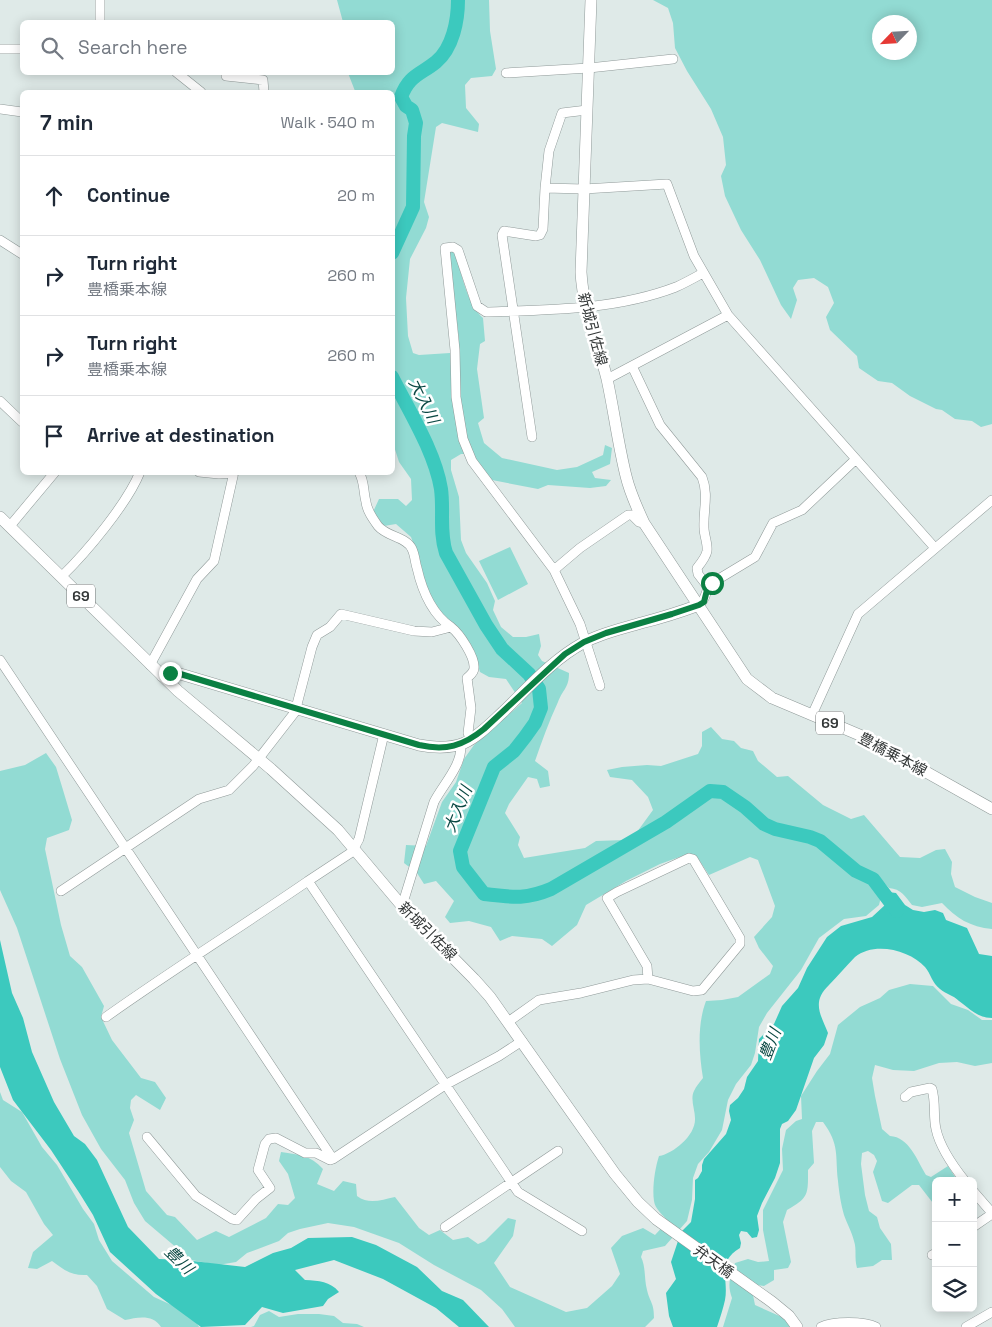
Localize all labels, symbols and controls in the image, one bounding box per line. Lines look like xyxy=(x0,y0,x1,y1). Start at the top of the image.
north arrow xyxy=(872,15,917,60)
search box xyxy=(20,20,395,75)
icon: search xyxy=(38,34,66,62)
text: Search here xyxy=(78,35,188,60)
text: 7 min xyxy=(40,109,93,136)
text: Walk · 540 m xyxy=(281,112,375,133)
icon: ahead xyxy=(40,182,68,210)
text: Continue xyxy=(87,183,170,208)
text: 20 m xyxy=(337,185,375,206)
text: Turn right xyxy=(87,251,177,276)
icon: right xyxy=(40,262,68,290)
text: 260 m xyxy=(327,265,375,286)
text: 豊橋乗本線 xyxy=(87,279,167,300)
street label: 新城引佐線 xyxy=(574,290,612,368)
text: Turn right xyxy=(87,331,177,356)
icon: right xyxy=(40,342,68,370)
text: 260 m xyxy=(327,345,375,366)
text: 豊橋乗本線 xyxy=(87,359,167,380)
water label: 大入川 xyxy=(404,375,445,429)
icon: arrive xyxy=(40,422,68,450)
text: Arrive at destination xyxy=(87,423,275,448)
route start xyxy=(701,572,724,595)
road number: 69 xyxy=(67,584,95,608)
route end xyxy=(159,662,182,685)
road number: 69 xyxy=(816,711,844,734)
street label: 豊橋乗本線 xyxy=(855,728,931,780)
water label: 大入川 xyxy=(439,781,477,835)
street label: 新城引佐線 xyxy=(395,898,461,964)
water label: 豊川 xyxy=(754,1023,786,1063)
map controls xyxy=(932,1177,977,1312)
button: + xyxy=(932,1177,977,1222)
button: − xyxy=(932,1222,977,1267)
street label: 弁天橋 xyxy=(690,1240,738,1282)
water label: 豊川 xyxy=(160,1241,199,1280)
button: layers xyxy=(932,1267,977,1312)

